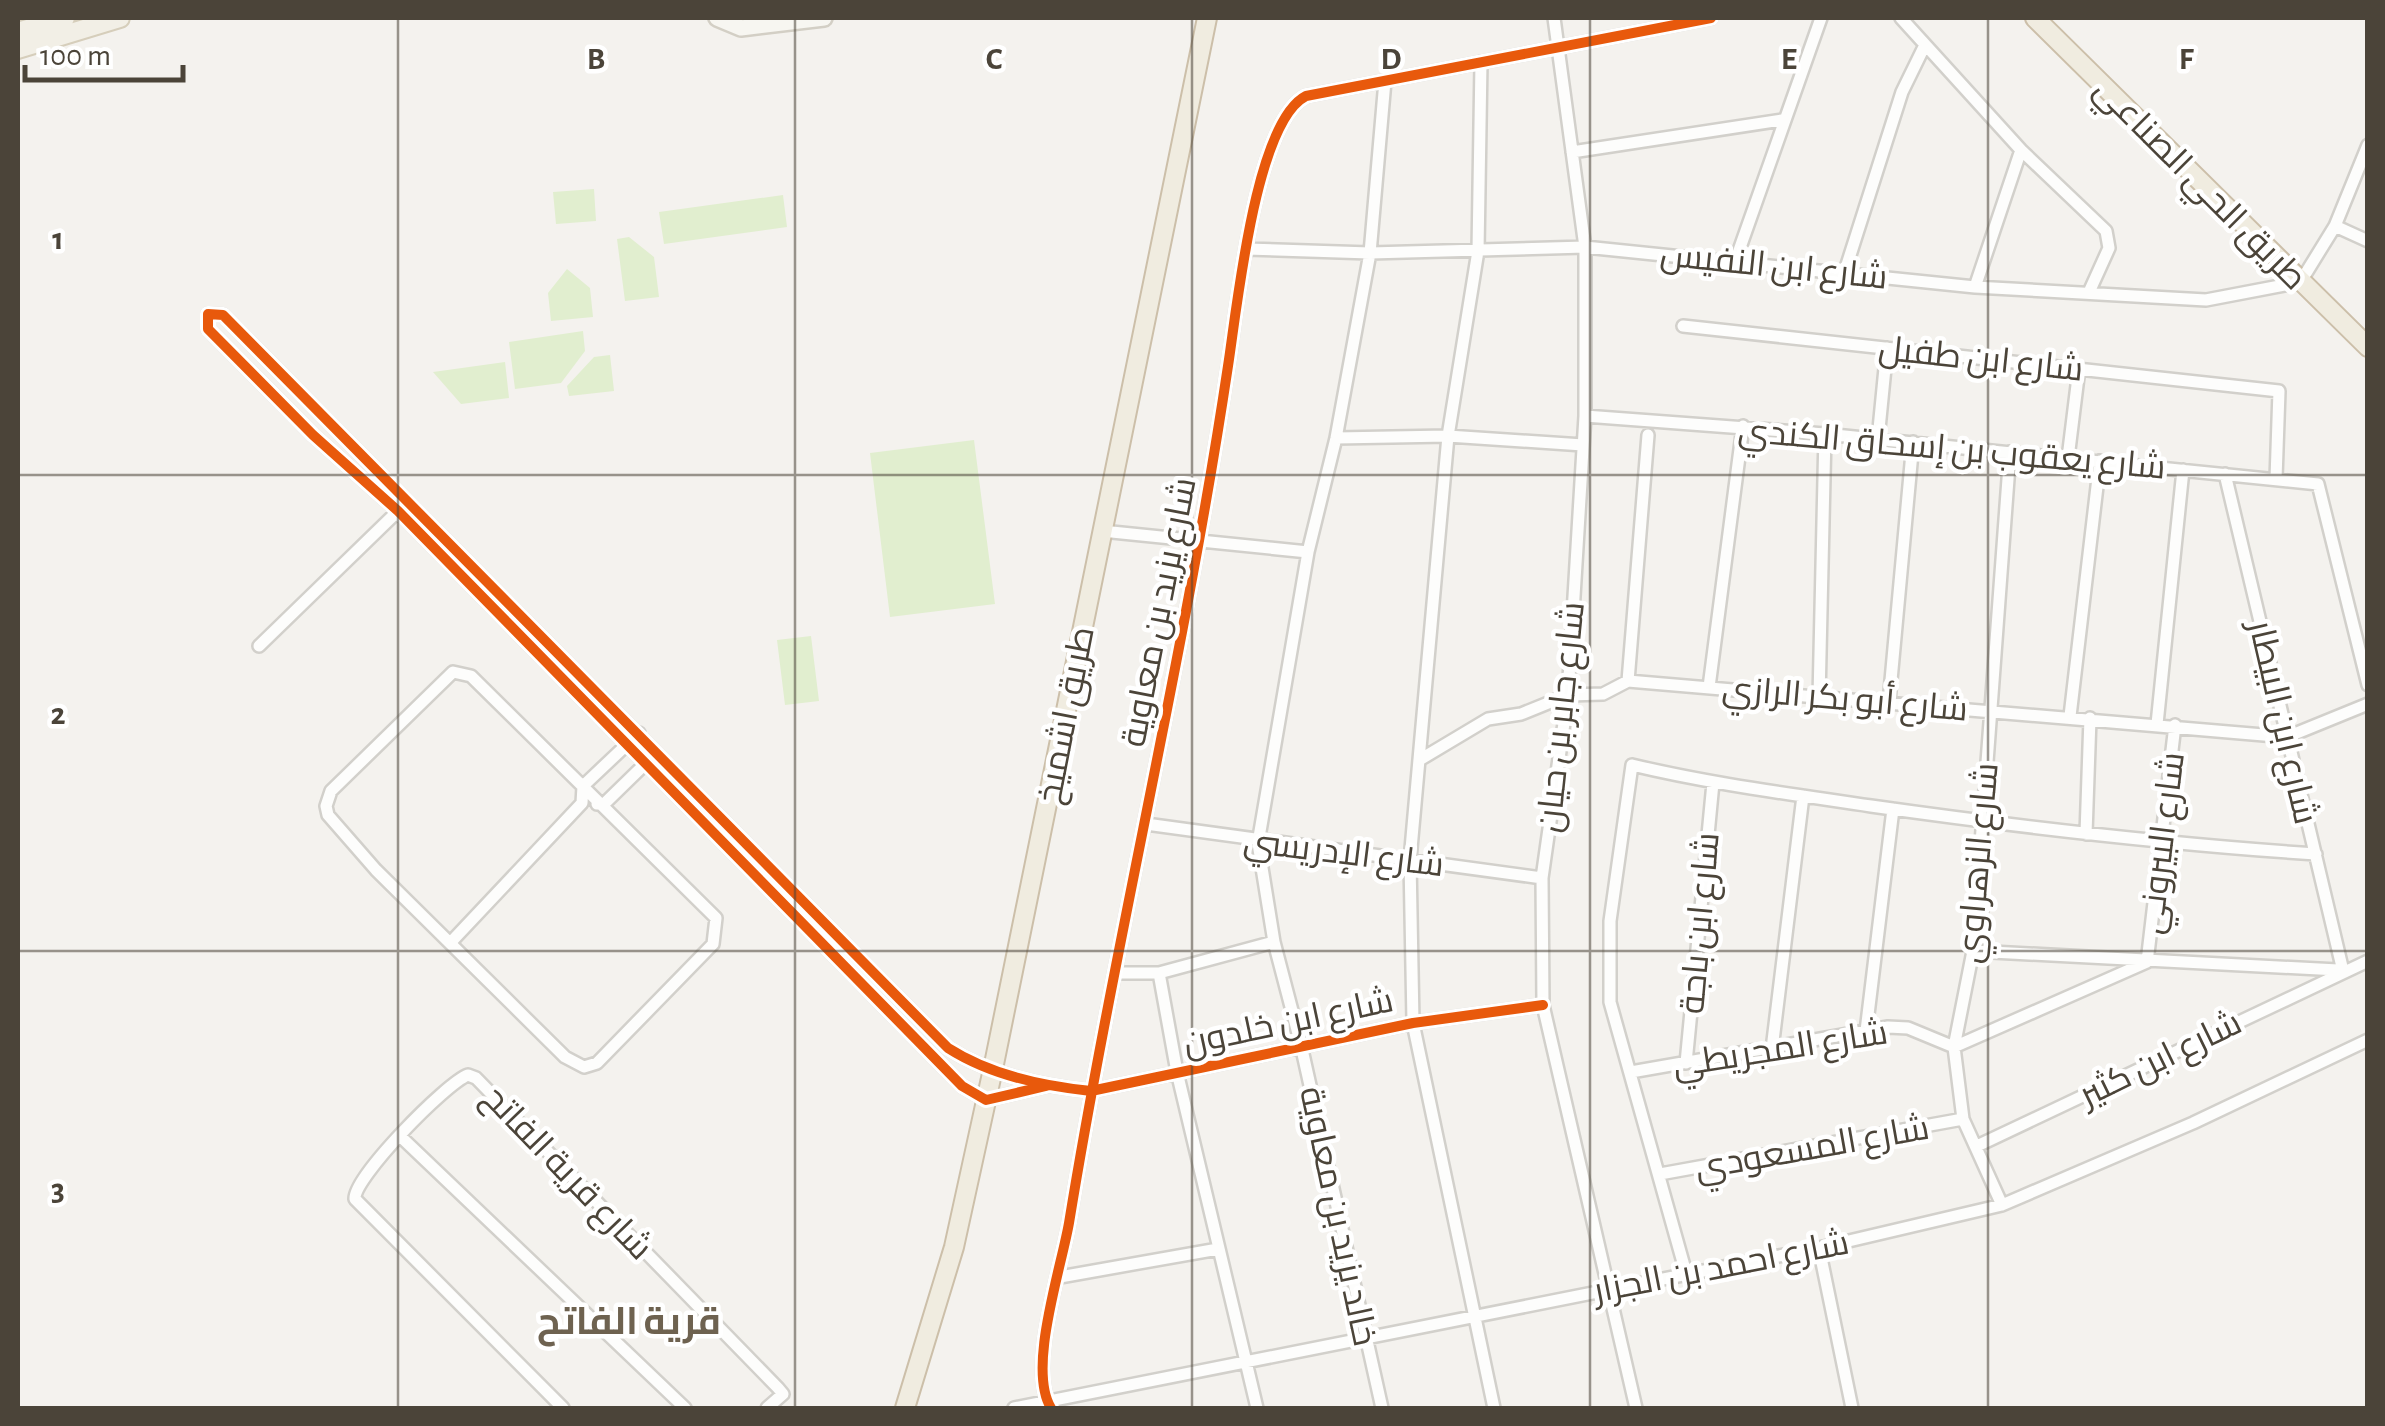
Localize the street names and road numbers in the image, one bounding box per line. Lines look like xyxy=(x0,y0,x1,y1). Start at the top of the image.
street label: طريق الحي الصناعي xyxy=(2082,71,2313,302)
street label: شارع ابن النفيس xyxy=(1658,237,1889,300)
street label: شارع ابن طفيل xyxy=(1876,331,2085,392)
street label: شارع يعقوب بن إسحاق الكندي xyxy=(1736,413,2167,494)
street label: شارع يزيد بن معاوية xyxy=(1116,475,1207,751)
street label: شارع جابر بن حيان xyxy=(1532,600,1595,835)
street label: شارع ابن البيطار xyxy=(2238,615,2323,828)
street label: طريق اشميخ xyxy=(1032,624,1105,808)
street label: شارع أبو بكر الرازي xyxy=(1720,665,1970,736)
street label: شارع البيروني xyxy=(2134,750,2199,937)
street label: شارع الزهراوي xyxy=(1952,761,2013,966)
street label: شارع الإدريسي xyxy=(1241,824,1446,890)
street label: شارع ابن باجة xyxy=(1675,831,1730,1016)
street label: شارع ابن خلدون xyxy=(1180,983,1397,1066)
street label: شارع ابن كثير xyxy=(2072,1005,2249,1118)
street label: شارع المجريطي xyxy=(1670,1015,1891,1092)
street label: شارع قرية الفاتح xyxy=(473,1079,658,1269)
street label: خالد يزيد بن معاوية xyxy=(1291,1084,1382,1349)
street label: شارع المسعودي xyxy=(1692,1111,1933,1194)
street label: شارع احمد بن الجزار xyxy=(1589,1226,1853,1314)

